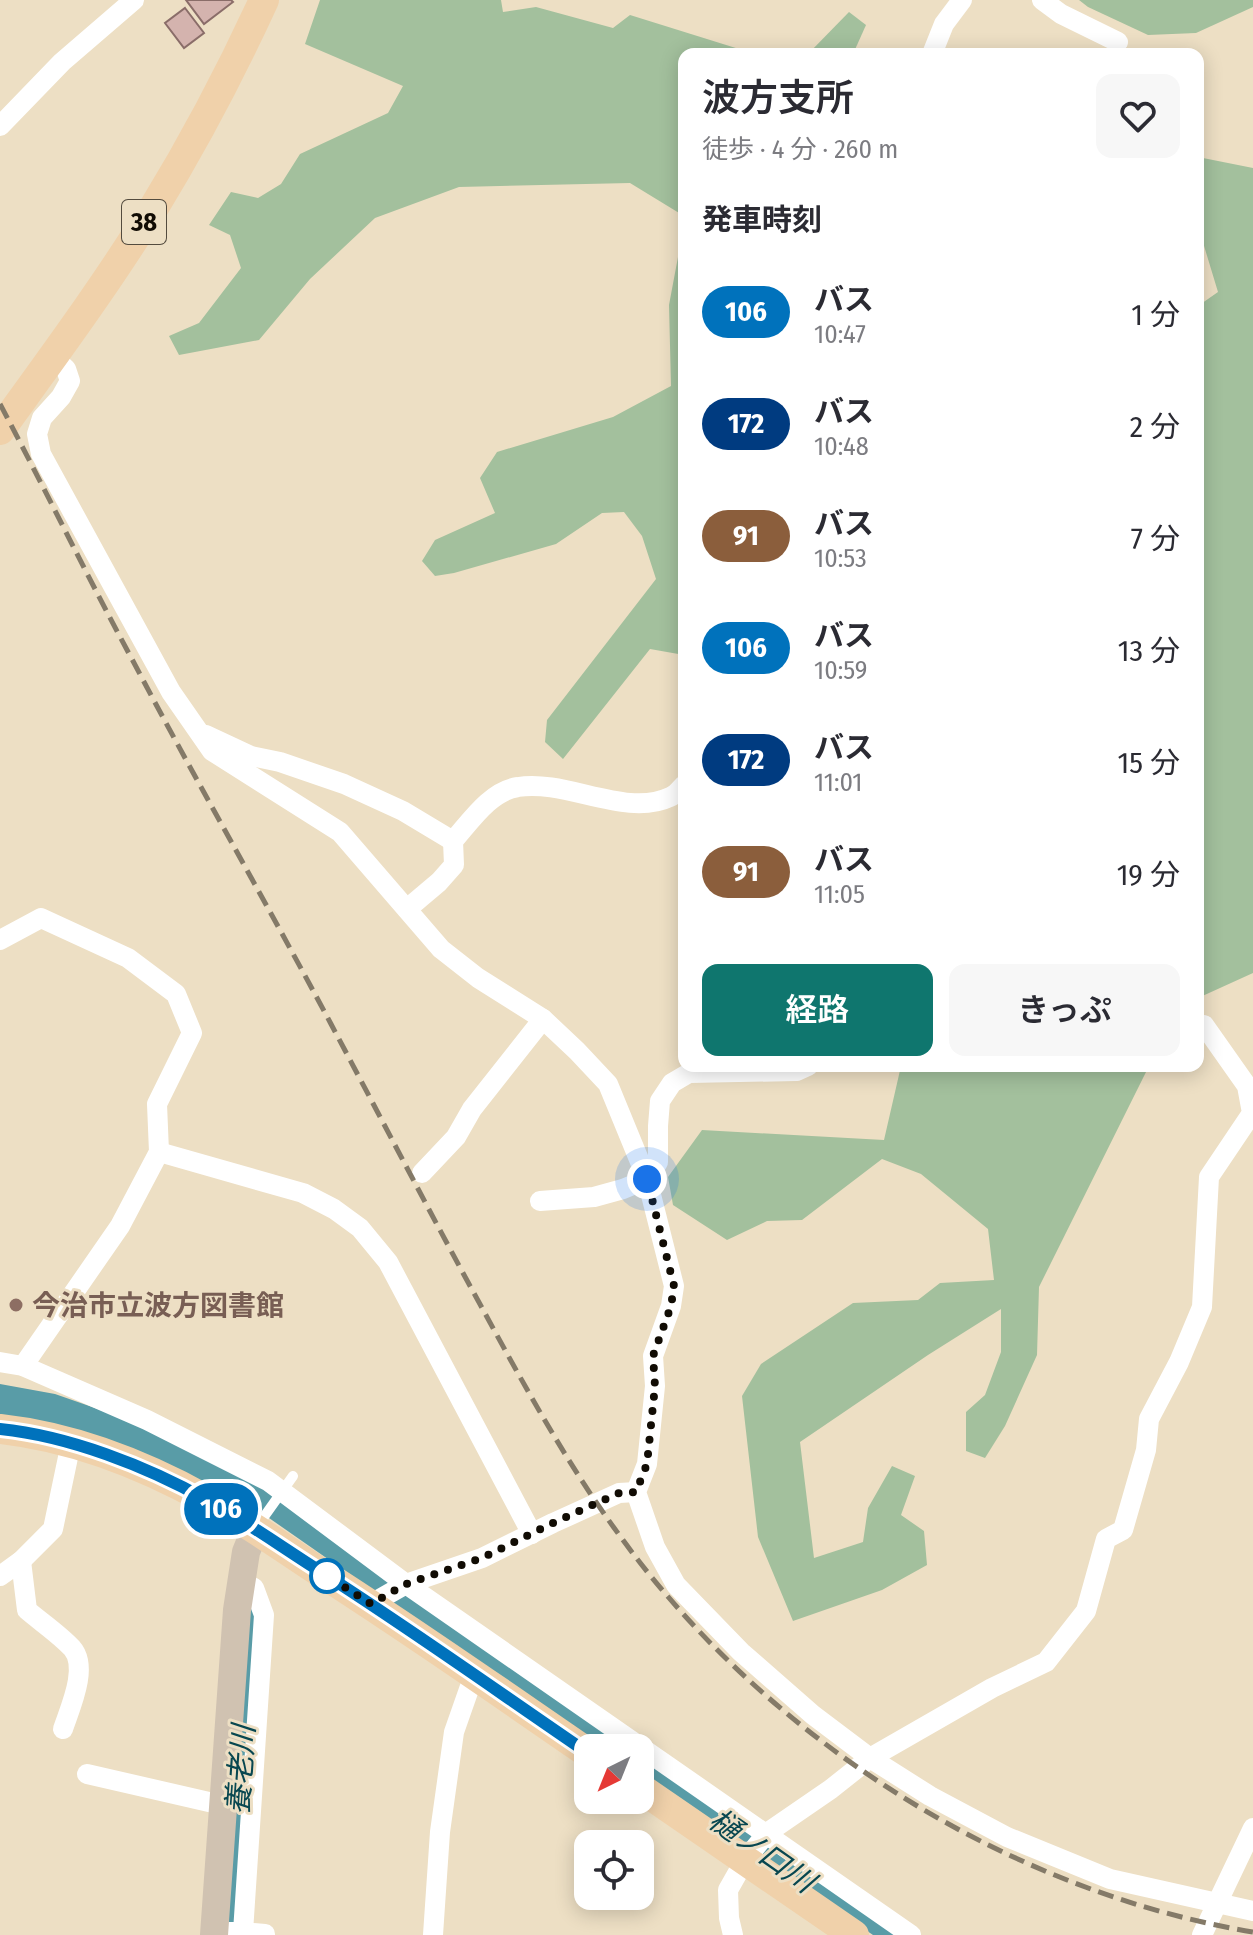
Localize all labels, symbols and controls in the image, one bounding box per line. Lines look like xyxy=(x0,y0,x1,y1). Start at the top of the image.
button: heart xyxy=(1096,74,1180,158)
text: 波方支所 xyxy=(702,75,854,121)
text: 徒歩 · 4 分 · 260 m xyxy=(702,134,898,165)
road number: 38 xyxy=(122,200,166,244)
text: 発車時刻 xyxy=(702,202,822,238)
text: バス xyxy=(814,282,874,318)
text: 106 xyxy=(725,295,767,328)
text: 1 分 xyxy=(1131,297,1180,333)
text: 10:47 xyxy=(814,319,866,350)
text: バス xyxy=(814,394,874,430)
text: 172 xyxy=(728,407,764,440)
text: 2 分 xyxy=(1130,409,1180,445)
text: 10:48 xyxy=(814,431,869,462)
text: バス xyxy=(814,506,874,542)
text: 91 xyxy=(733,519,759,552)
text: 7 分 xyxy=(1131,521,1180,557)
text: 10:53 xyxy=(814,543,867,574)
text: バス xyxy=(814,618,874,654)
text: 106 xyxy=(725,631,767,664)
text: 13 分 xyxy=(1118,633,1180,669)
text: 10:59 xyxy=(814,655,867,686)
text: バス xyxy=(814,730,874,766)
text: 172 xyxy=(728,743,764,776)
text: 15 分 xyxy=(1117,745,1180,781)
text: 11:01 xyxy=(814,767,862,798)
text: バス xyxy=(814,842,874,878)
text: 91 xyxy=(733,855,759,888)
text: 19 分 xyxy=(1117,857,1180,893)
text: 11:05 xyxy=(814,879,865,910)
button: 経路 xyxy=(702,964,933,1056)
button: きっぷ xyxy=(949,964,1180,1056)
your location xyxy=(627,1159,667,1199)
place label: 今治市立波方図書館 xyxy=(32,1289,284,1322)
marker: 今治市立波方図書館 xyxy=(7,1296,25,1314)
line badge: 106 xyxy=(175,1483,267,1535)
text: 106 xyxy=(200,1492,242,1525)
unlabelled marker xyxy=(310,1559,344,1593)
water label: 養老川 xyxy=(220,1721,262,1816)
north arrow xyxy=(574,1734,654,1814)
map controls xyxy=(574,1734,654,1910)
water label: 樋ノ口川 xyxy=(703,1802,824,1902)
button: locate xyxy=(574,1830,654,1910)

